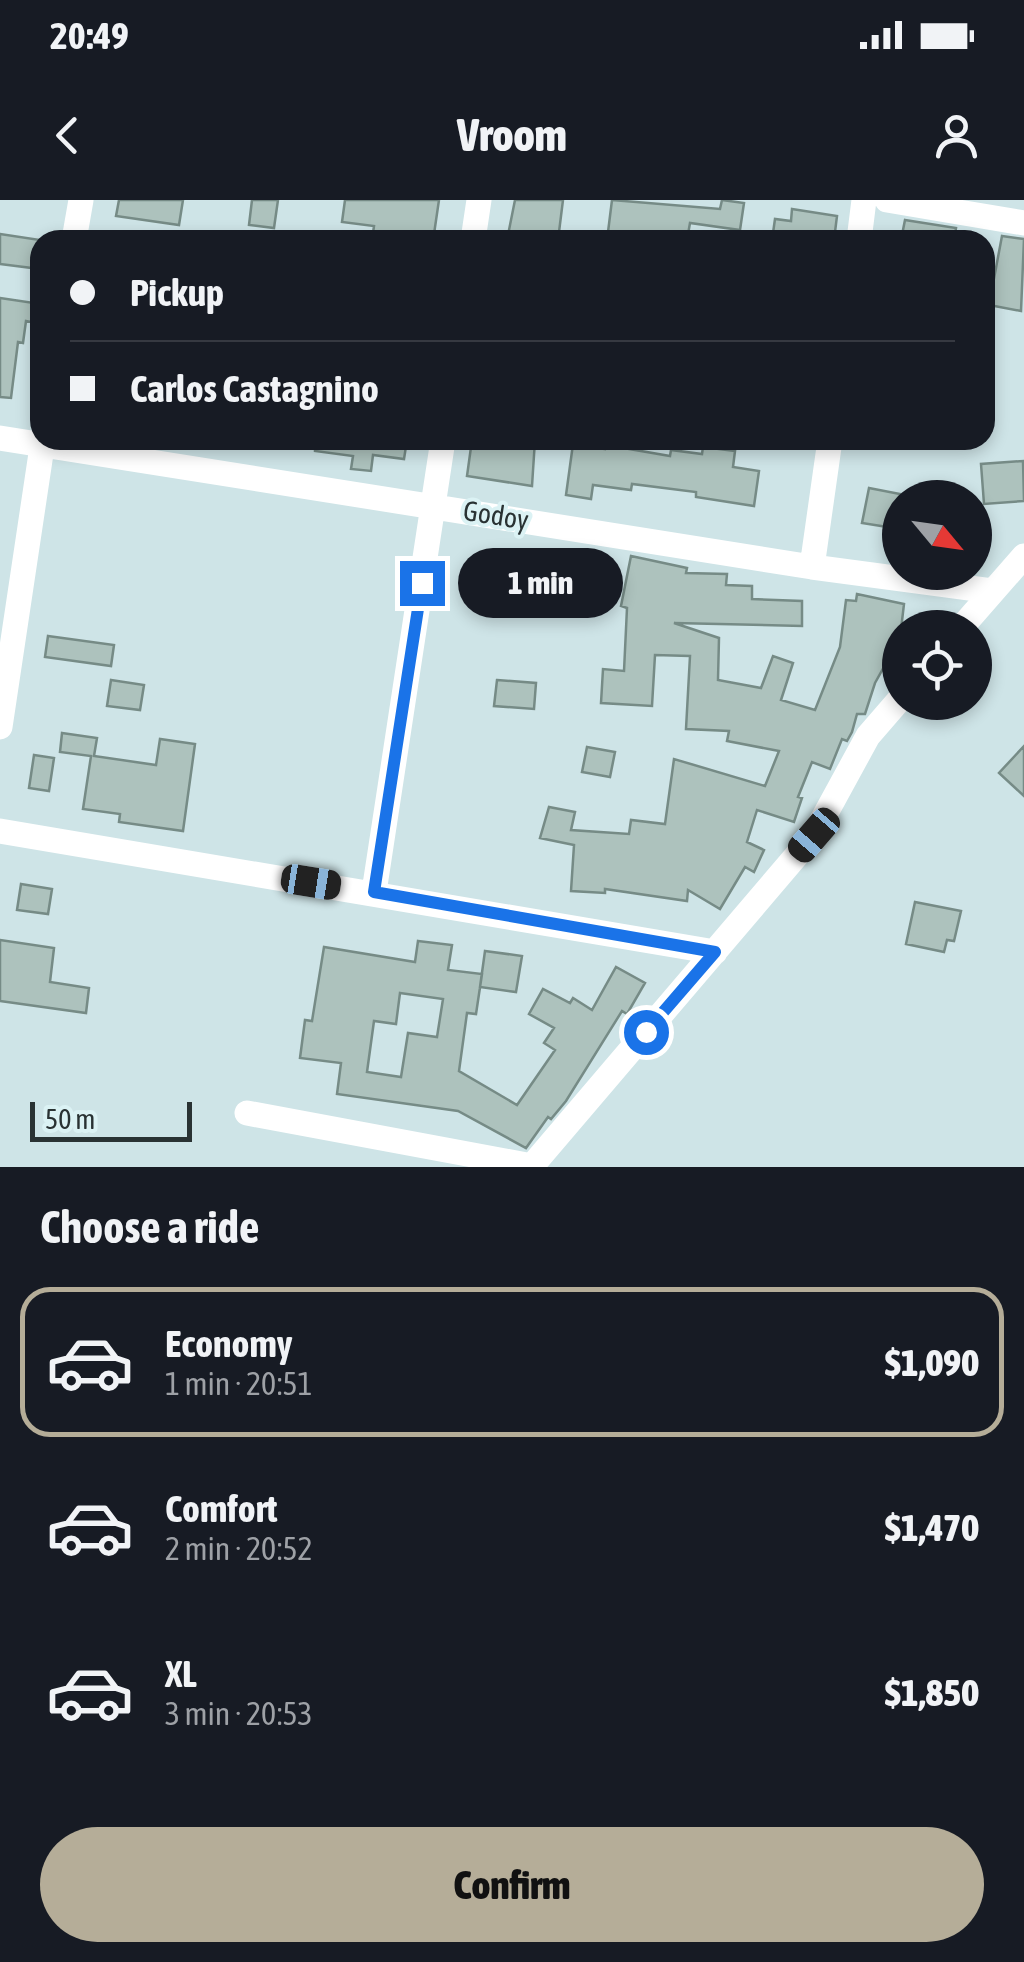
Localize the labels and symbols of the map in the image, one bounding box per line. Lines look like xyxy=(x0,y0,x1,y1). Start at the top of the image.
north arrow xyxy=(882,480,992,590)
street label: Godoy xyxy=(461,494,531,536)
callout: 1 min xyxy=(457,548,622,618)
route end xyxy=(400,561,445,606)
car xyxy=(783,803,845,867)
car xyxy=(279,862,343,902)
route start xyxy=(624,1010,669,1055)
scale bar xyxy=(30,1097,192,1141)

